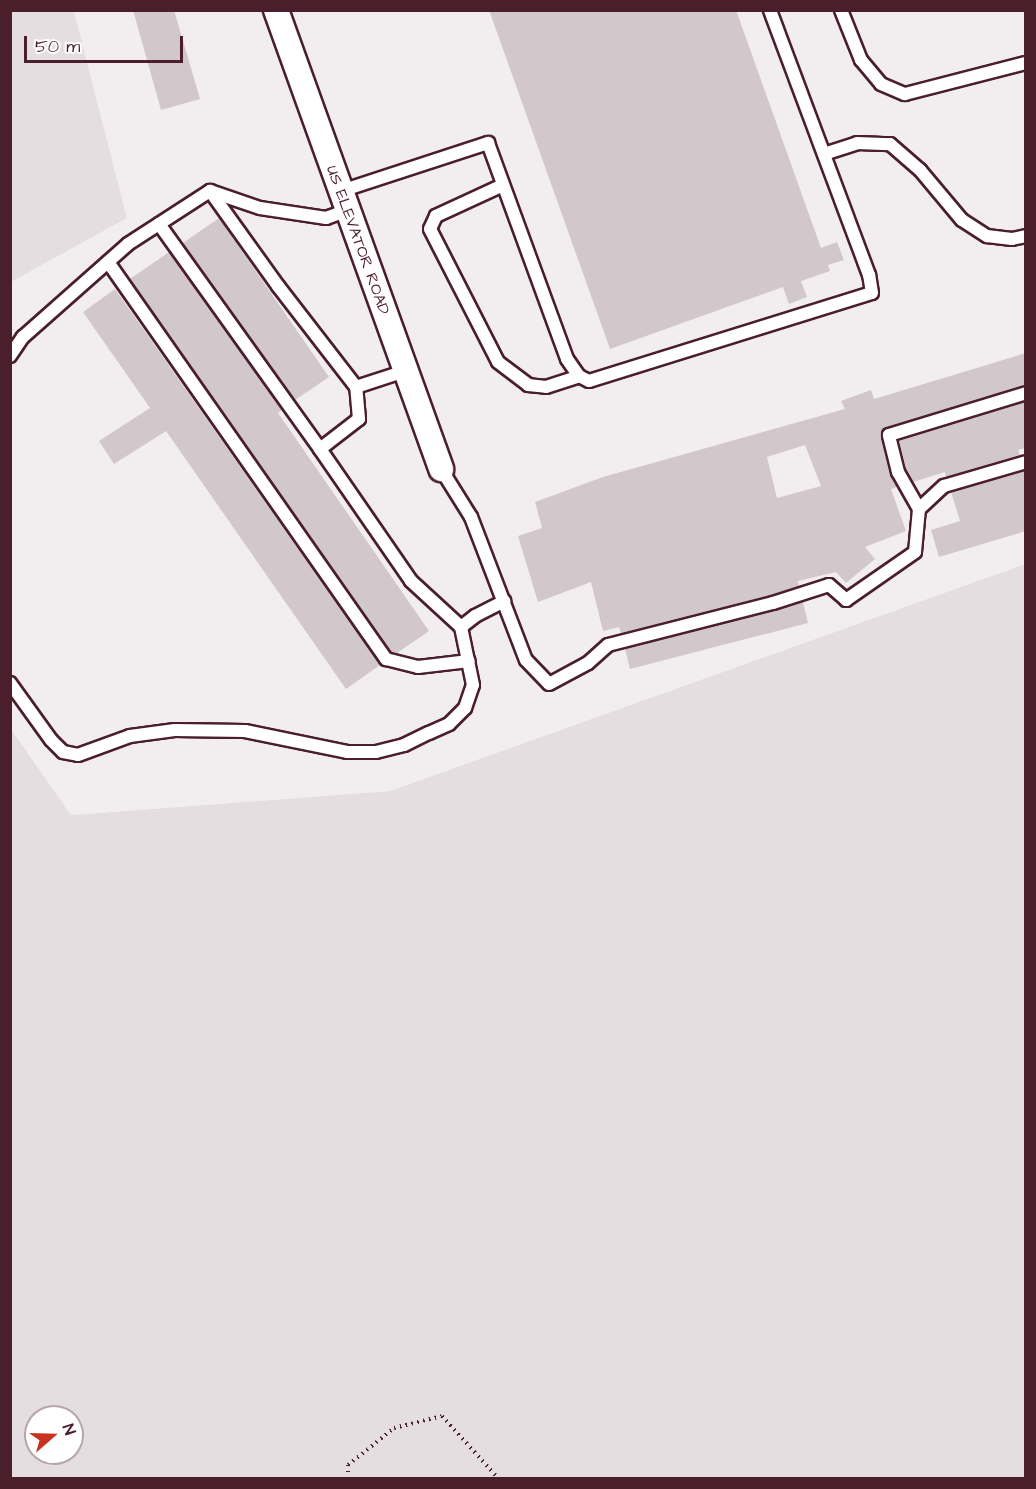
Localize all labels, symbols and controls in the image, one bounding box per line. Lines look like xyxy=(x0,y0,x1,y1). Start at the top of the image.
scale bar xyxy=(27,24,186,62)
text: 50 m xyxy=(35,34,80,59)
street label: US ELEVATOR ROAD xyxy=(322,163,394,317)
north arrow xyxy=(24,1405,84,1465)
text: N xyxy=(57,1421,81,1438)

